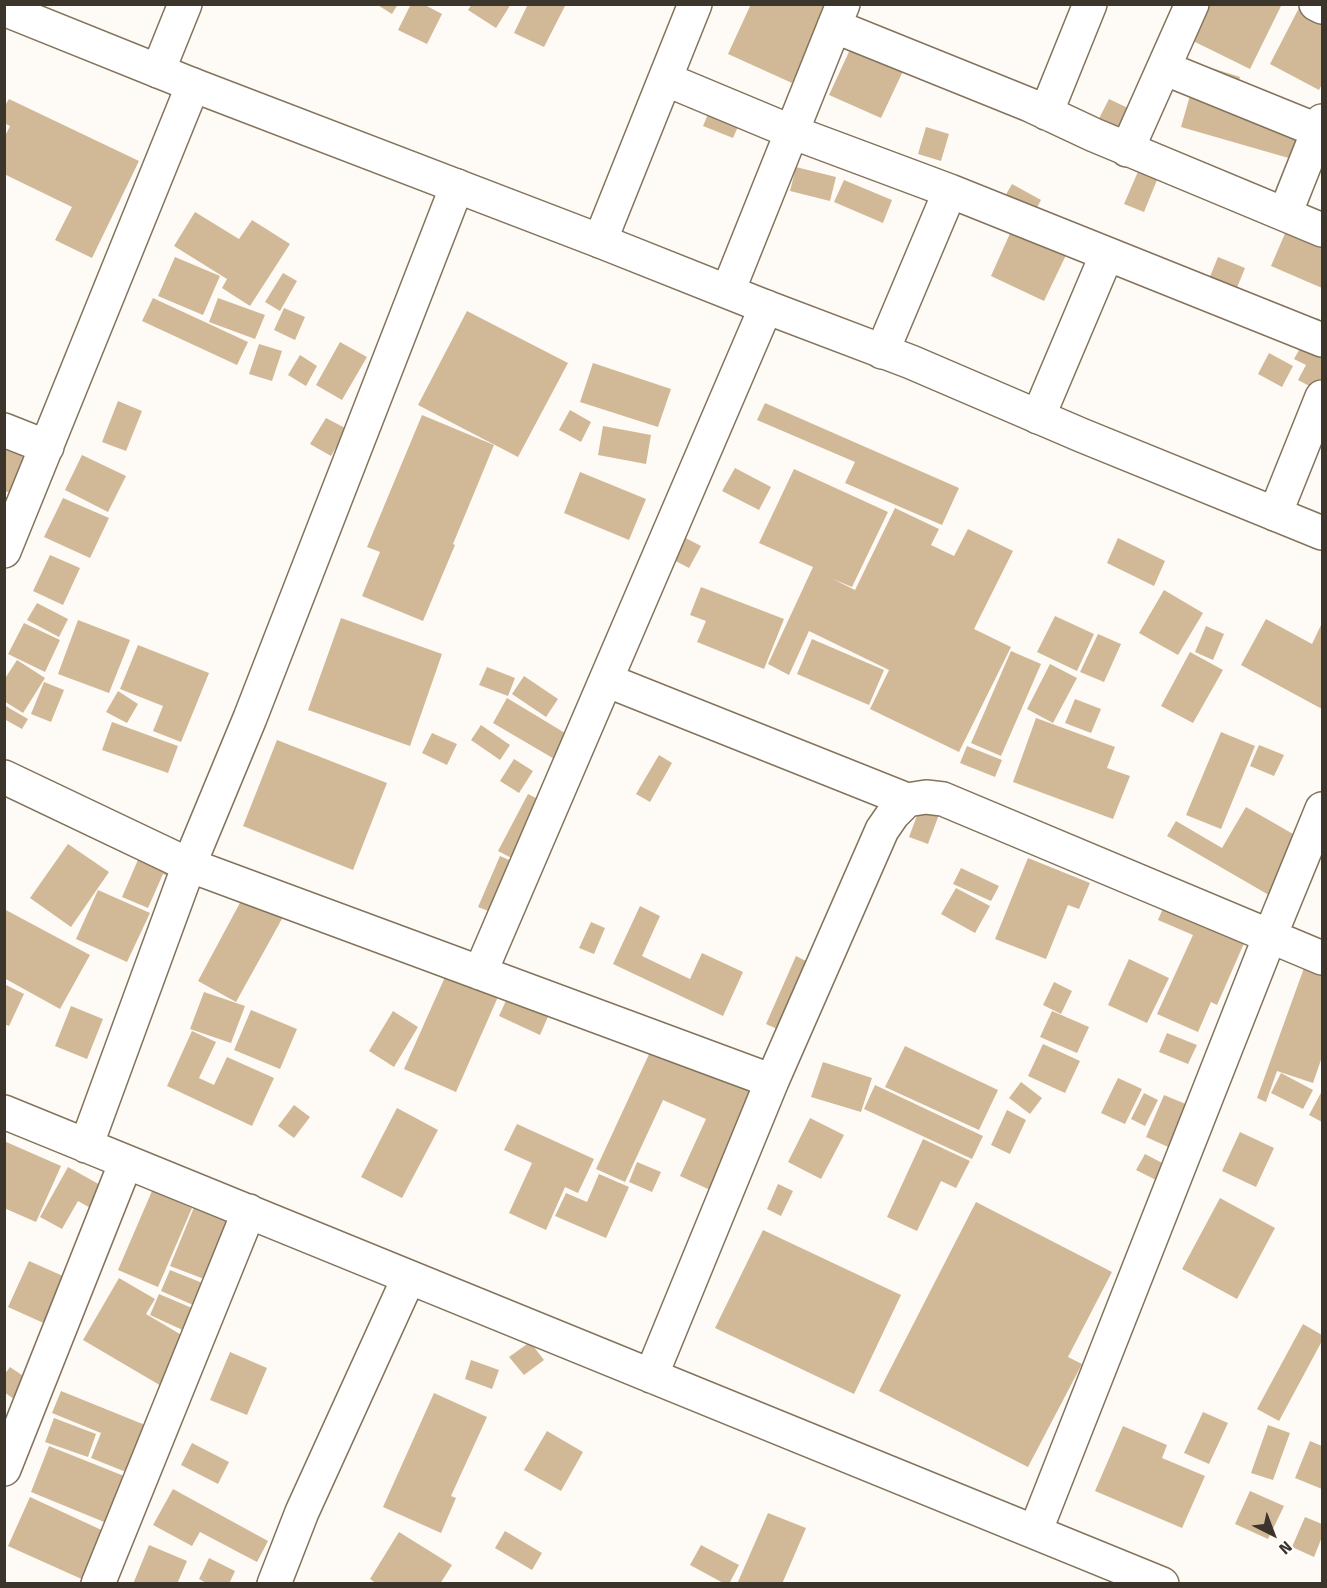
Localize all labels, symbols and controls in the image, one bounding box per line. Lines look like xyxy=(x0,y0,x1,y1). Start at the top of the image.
north arrow xyxy=(1243,1504,1303,1564)
text: N xyxy=(1275,1537,1296,1558)

